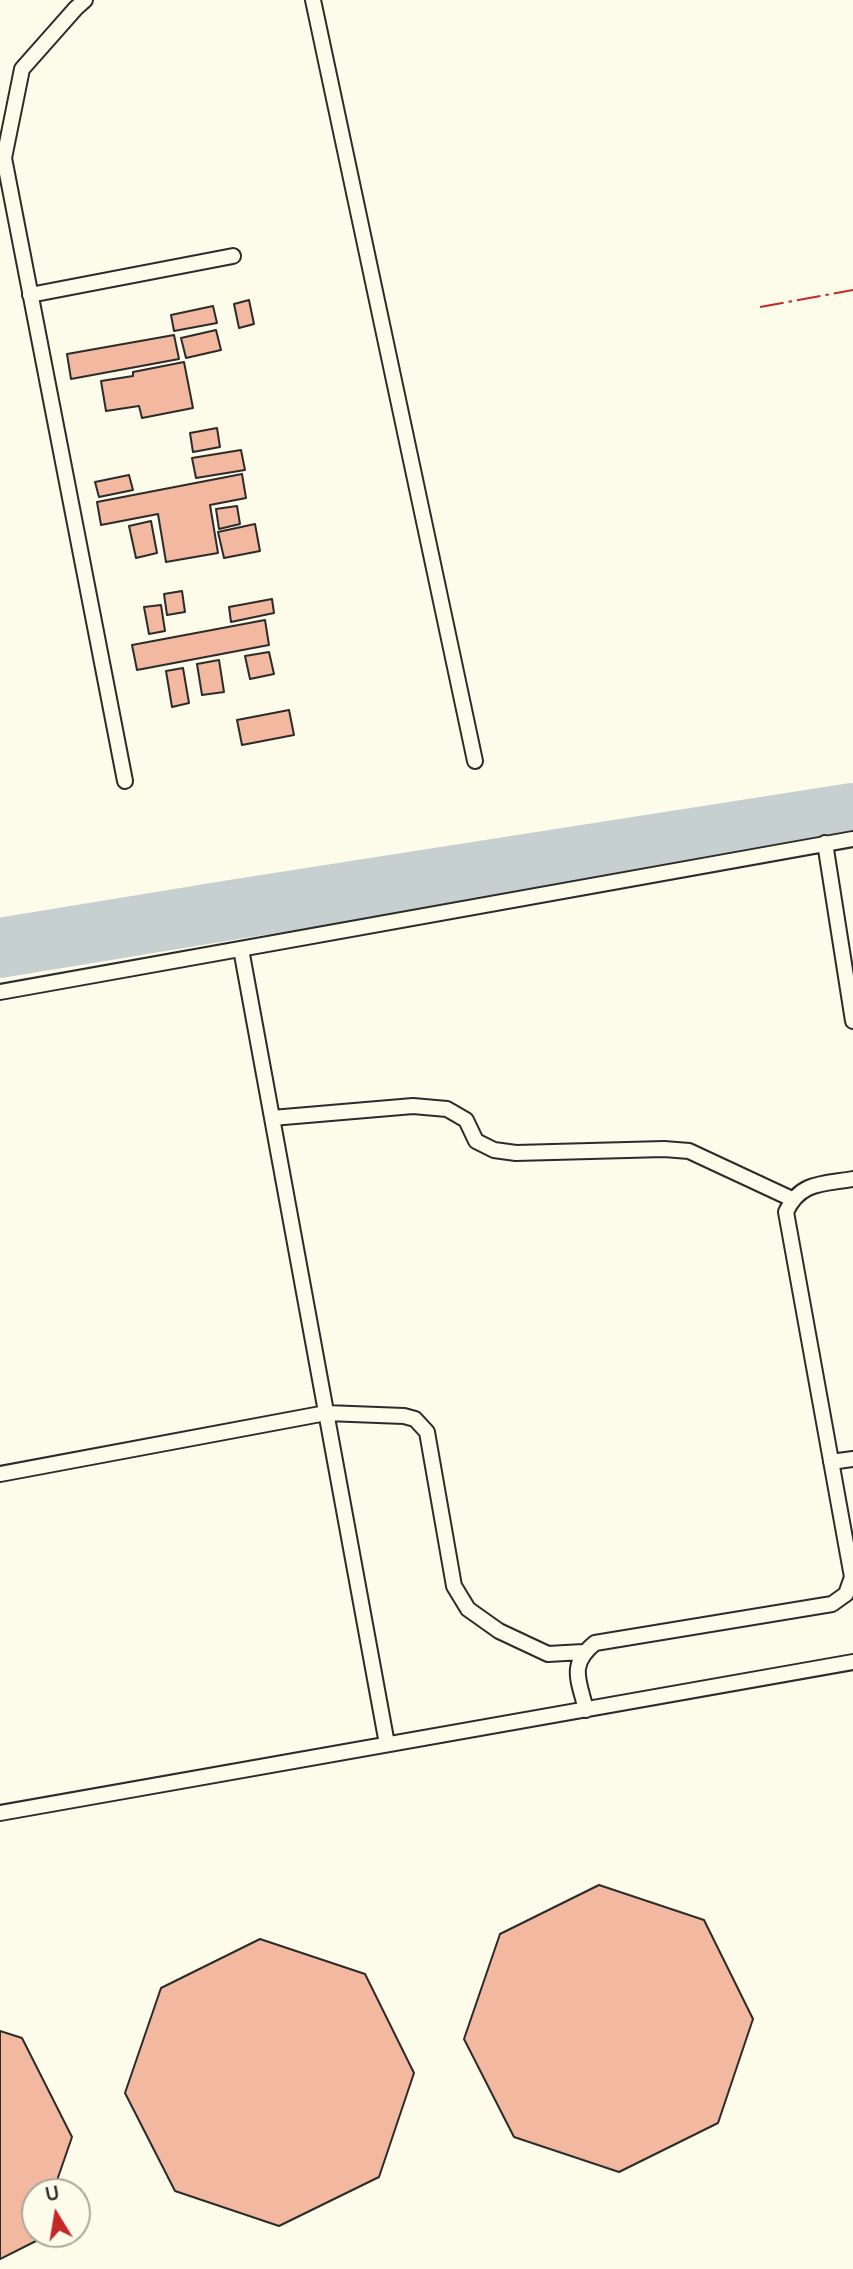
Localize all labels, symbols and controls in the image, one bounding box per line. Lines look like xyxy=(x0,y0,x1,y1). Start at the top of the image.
north arrow xyxy=(21,2178,91,2248)
text: U xyxy=(43,2181,61,2206)

